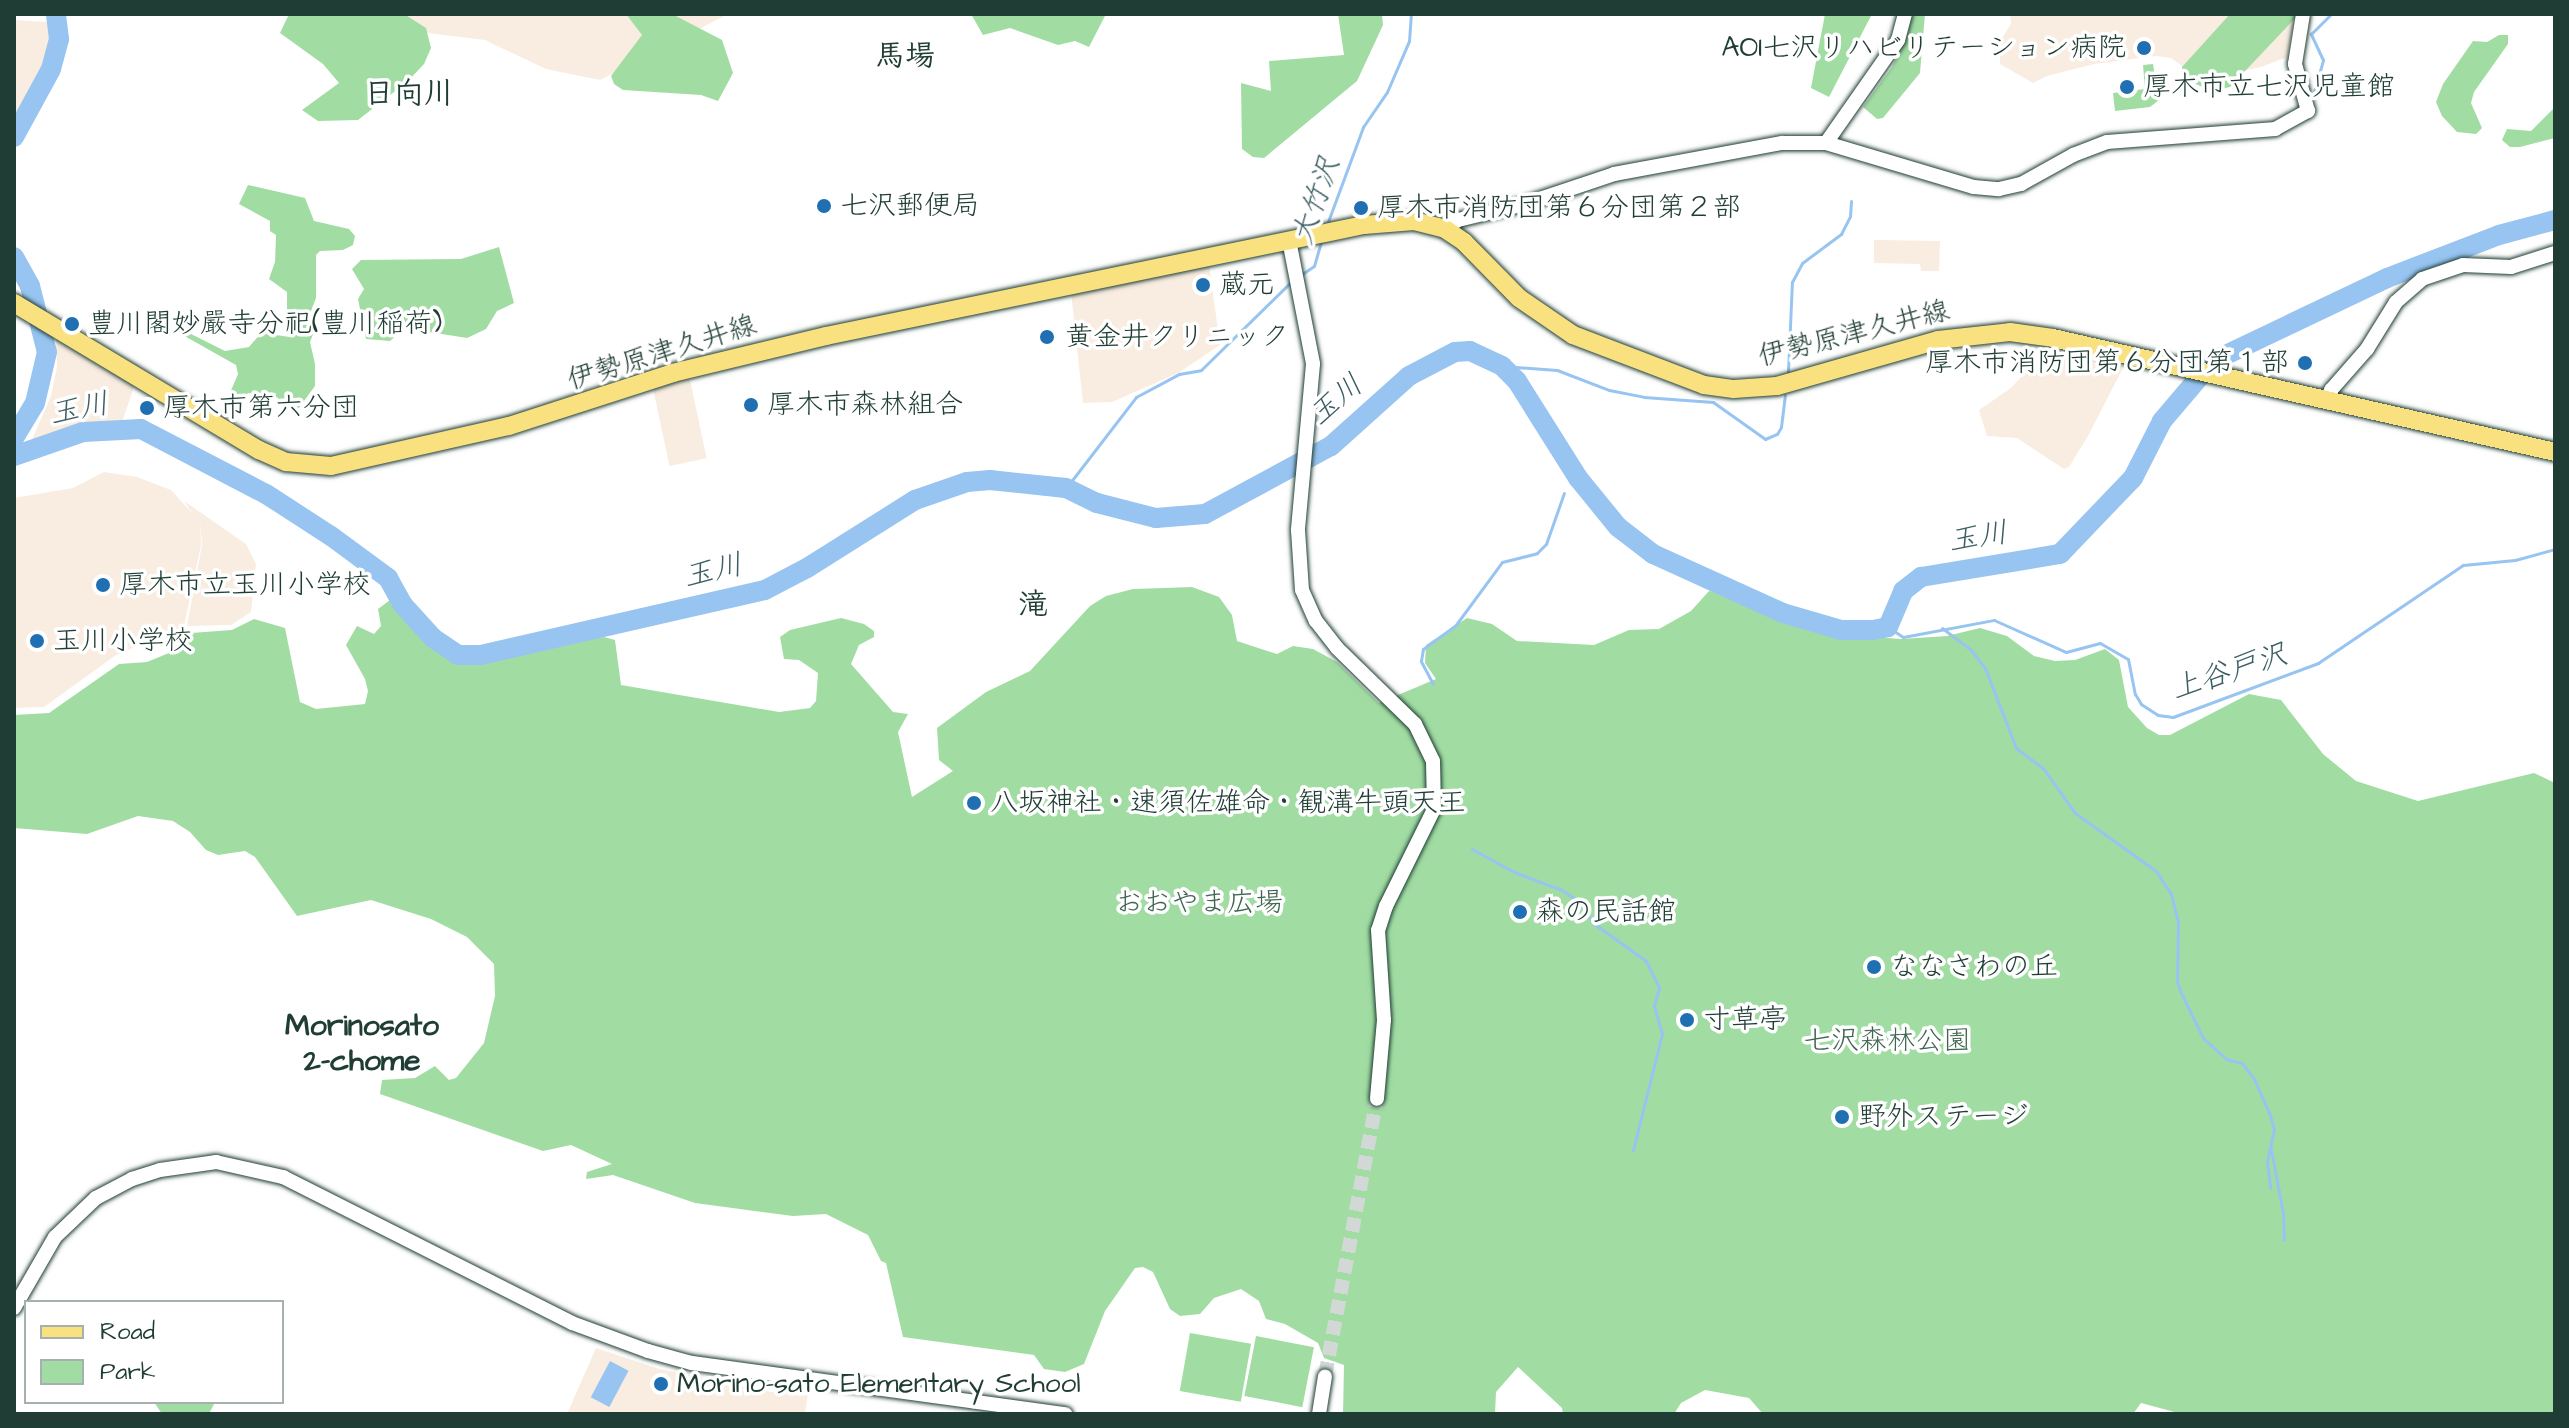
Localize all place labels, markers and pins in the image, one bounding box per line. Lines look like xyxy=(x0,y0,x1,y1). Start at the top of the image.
place label: AOI七沢リハビリテーション病院 xyxy=(1721,31,2126,65)
marker: AOI七沢リハビリテーション病院 xyxy=(2133,37,2155,59)
place label: 厚木市立七沢児童館 xyxy=(2143,70,2395,104)
marker: 厚木市立七沢児童館 xyxy=(2118,78,2136,96)
place label: 七沢郵便局 xyxy=(840,189,980,223)
place label: 厚木市消防団第６分団第２部 xyxy=(1377,191,1741,225)
marker: 七沢郵便局 xyxy=(815,197,833,215)
marker: 厚木市消防団第６分団第２部 xyxy=(1352,199,1370,217)
place label: 蔵元 xyxy=(1219,268,1275,302)
marker: 蔵元 xyxy=(1194,276,1212,294)
place label: 豊川閣妙嚴寺分祀(豊川稲荷) xyxy=(88,307,442,341)
marker: 豊川閣妙嚴寺分祀(豊川稲荷) xyxy=(63,315,81,333)
place label: 黄金井クリニック xyxy=(1065,320,1289,354)
marker: 黄金井クリニック xyxy=(1036,326,1058,348)
place label: 厚木市消防団第６分団第１部 xyxy=(1925,346,2289,380)
marker: 厚木市消防団第６分団第１部 xyxy=(2296,354,2314,372)
place label: 厚木市森林組合 xyxy=(767,388,963,422)
place label: 厚木市第六分団 xyxy=(163,391,359,425)
marker: 厚木市森林組合 xyxy=(742,396,760,414)
marker: 厚木市第六分団 xyxy=(138,399,156,417)
place label: 厚木市立玉川小学校 xyxy=(119,568,371,602)
marker: 厚木市立玉川小学校 xyxy=(94,576,112,594)
place label: 玉川小学校 xyxy=(53,624,193,658)
marker: 玉川小学校 xyxy=(28,632,46,650)
place label: 八坂神社・速須佐雄命・観溝牛頭天王 xyxy=(990,786,1466,820)
marker: 八坂神社・速須佐雄命・観溝牛頭天王 xyxy=(965,794,983,812)
place label: 森の民話館 xyxy=(1536,895,1676,929)
marker: 森の民話館 xyxy=(1511,903,1529,921)
place label: ななさわの丘 xyxy=(1890,950,2058,984)
marker: ななさわの丘 xyxy=(1865,958,1883,976)
place label: 寸草亭 xyxy=(1703,1003,1787,1037)
marker: 寸草亭 xyxy=(1678,1011,1696,1029)
place label: 野外ステージ xyxy=(1858,1100,2026,1134)
marker: 野外ステージ xyxy=(1833,1108,1851,1126)
place label: Morino-sato Elementary School xyxy=(677,1367,1081,1401)
marker: Morino-sato Elementary School xyxy=(652,1375,670,1393)

